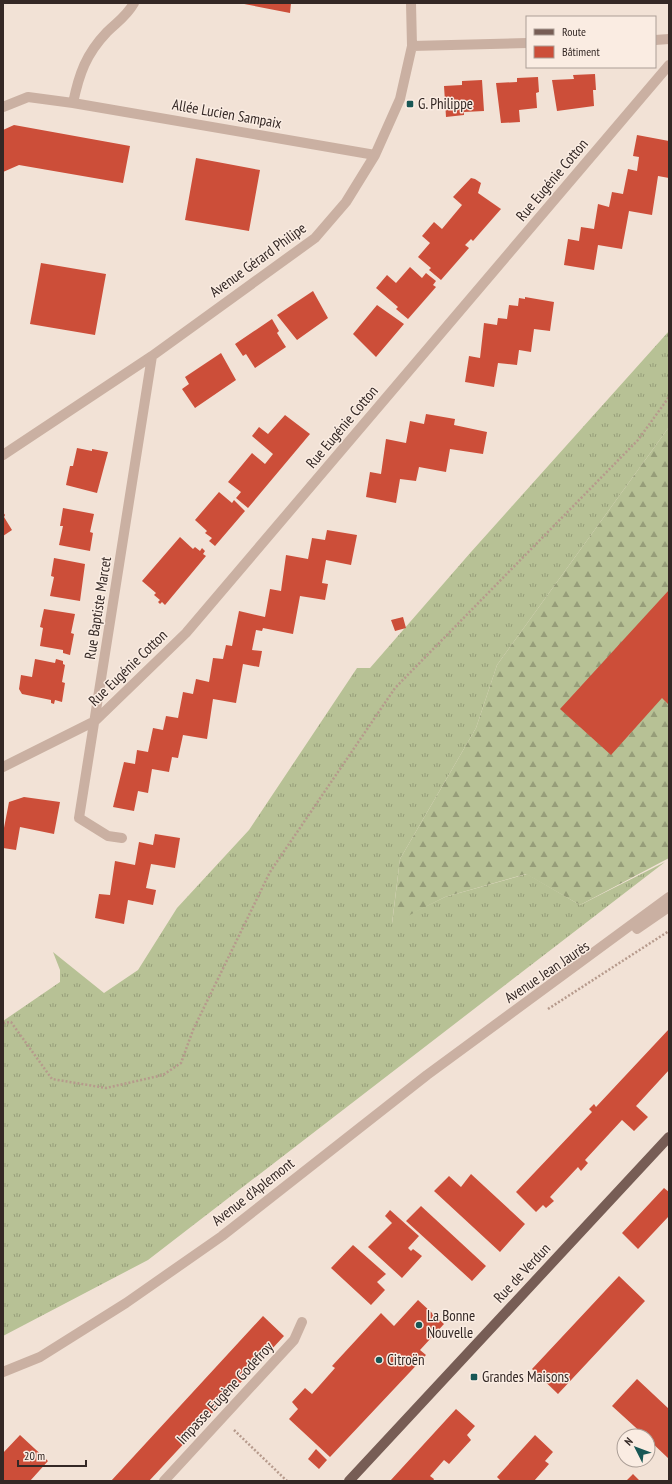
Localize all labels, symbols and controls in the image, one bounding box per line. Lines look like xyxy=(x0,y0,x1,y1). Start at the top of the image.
legend xyxy=(526,16,656,68)
text: Route xyxy=(562,24,586,39)
text: Bâtiment xyxy=(562,44,600,59)
place label: G. Philippe xyxy=(418,94,473,113)
street label: Allée Lucien Sampaix xyxy=(171,95,283,132)
marker: G. Philippe xyxy=(405,99,415,109)
street label: Rue Eugénie Cotton xyxy=(512,134,592,225)
street label: Avenue Gérard Philipe xyxy=(206,218,310,301)
street label: Rue Eugénie Cotton xyxy=(302,381,382,472)
street label: Rue Baptiste Marcet xyxy=(80,555,115,661)
street label: Rue Eugénie Cotton xyxy=(84,625,171,710)
street label: Avenue Jean Jaurès xyxy=(501,936,593,1007)
street label: Avenue d'Aplemont xyxy=(208,1154,298,1230)
street label: Rue de Verdun xyxy=(489,1239,554,1306)
place label: La Bonne Nouvelle xyxy=(427,1306,475,1342)
marker: La Bonne Nouvelle xyxy=(414,1320,424,1330)
street label: Impasse Eugène Godefroy xyxy=(172,1337,277,1448)
place label: Citroën xyxy=(387,1350,425,1369)
marker: Citroën xyxy=(374,1355,384,1365)
place label: Grandes Maisons xyxy=(482,1367,569,1386)
marker: Grandes Maisons xyxy=(469,1372,479,1382)
north arrow xyxy=(616,1428,656,1468)
text: N xyxy=(621,1434,636,1448)
scale bar xyxy=(18,1442,86,1468)
text: 20 m xyxy=(24,1448,45,1463)

